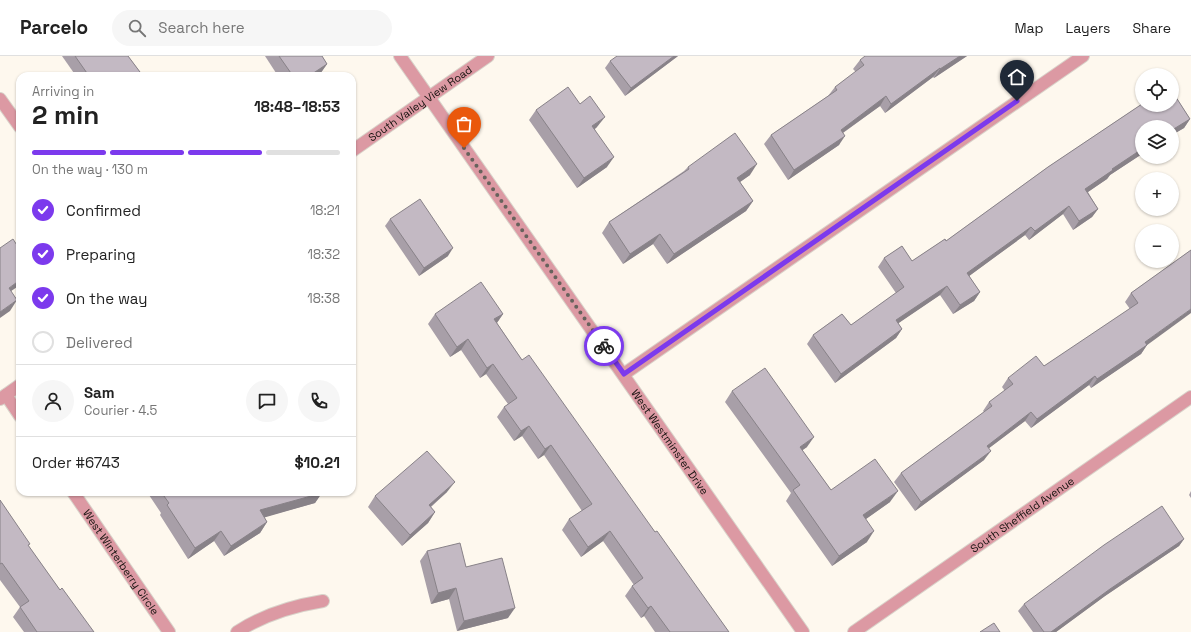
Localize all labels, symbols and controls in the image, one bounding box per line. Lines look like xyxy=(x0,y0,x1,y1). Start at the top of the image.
search box xyxy=(112,10,392,46)
text: Parcelo xyxy=(20,15,88,40)
icon: search xyxy=(126,17,148,39)
text: Search here xyxy=(158,18,245,37)
text: Map xyxy=(1014,19,1044,37)
text: Layers xyxy=(1066,19,1110,37)
text: Share xyxy=(1132,19,1171,37)
pin xyxy=(1000,60,1034,101)
street label: South Valley View Road xyxy=(365,62,475,145)
icon: home xyxy=(1006,66,1028,88)
map controls xyxy=(1135,68,1179,268)
button: locate xyxy=(1135,68,1179,112)
text: Arriving in xyxy=(32,83,94,100)
text: 18:48–18:53 xyxy=(254,97,340,116)
text: 2 min xyxy=(32,98,99,132)
pin xyxy=(447,107,481,148)
icon: bag xyxy=(453,113,475,135)
button: layers xyxy=(1135,120,1179,164)
text: On the way · 130 m xyxy=(32,161,148,178)
button: + xyxy=(1135,172,1179,216)
icon: check xyxy=(32,199,54,221)
text: Confirmed xyxy=(66,201,141,220)
text: 18:21 xyxy=(310,202,340,219)
button: − xyxy=(1135,224,1179,268)
icon: check xyxy=(32,243,54,265)
text: Preparing xyxy=(66,245,136,264)
text: 18:32 xyxy=(307,246,340,263)
icon: check xyxy=(32,287,54,309)
text: On the way xyxy=(66,289,147,308)
text: 18:38 xyxy=(307,290,340,307)
courier xyxy=(584,326,624,366)
text: Delivered xyxy=(66,333,133,352)
icon: bike xyxy=(593,335,615,357)
button: person xyxy=(32,380,74,422)
button: chat xyxy=(246,380,288,422)
button: phone xyxy=(298,380,340,422)
text: Sam xyxy=(84,383,115,402)
street label: West Westminster Drive xyxy=(628,386,712,497)
text: Courier · 4.5 xyxy=(84,402,157,419)
text: Order #6743 xyxy=(32,453,120,472)
text: $10.21 xyxy=(294,453,340,472)
street label: South Sheffield Avenue xyxy=(968,474,1077,556)
street label: West Winterberry Circle xyxy=(80,507,162,618)

